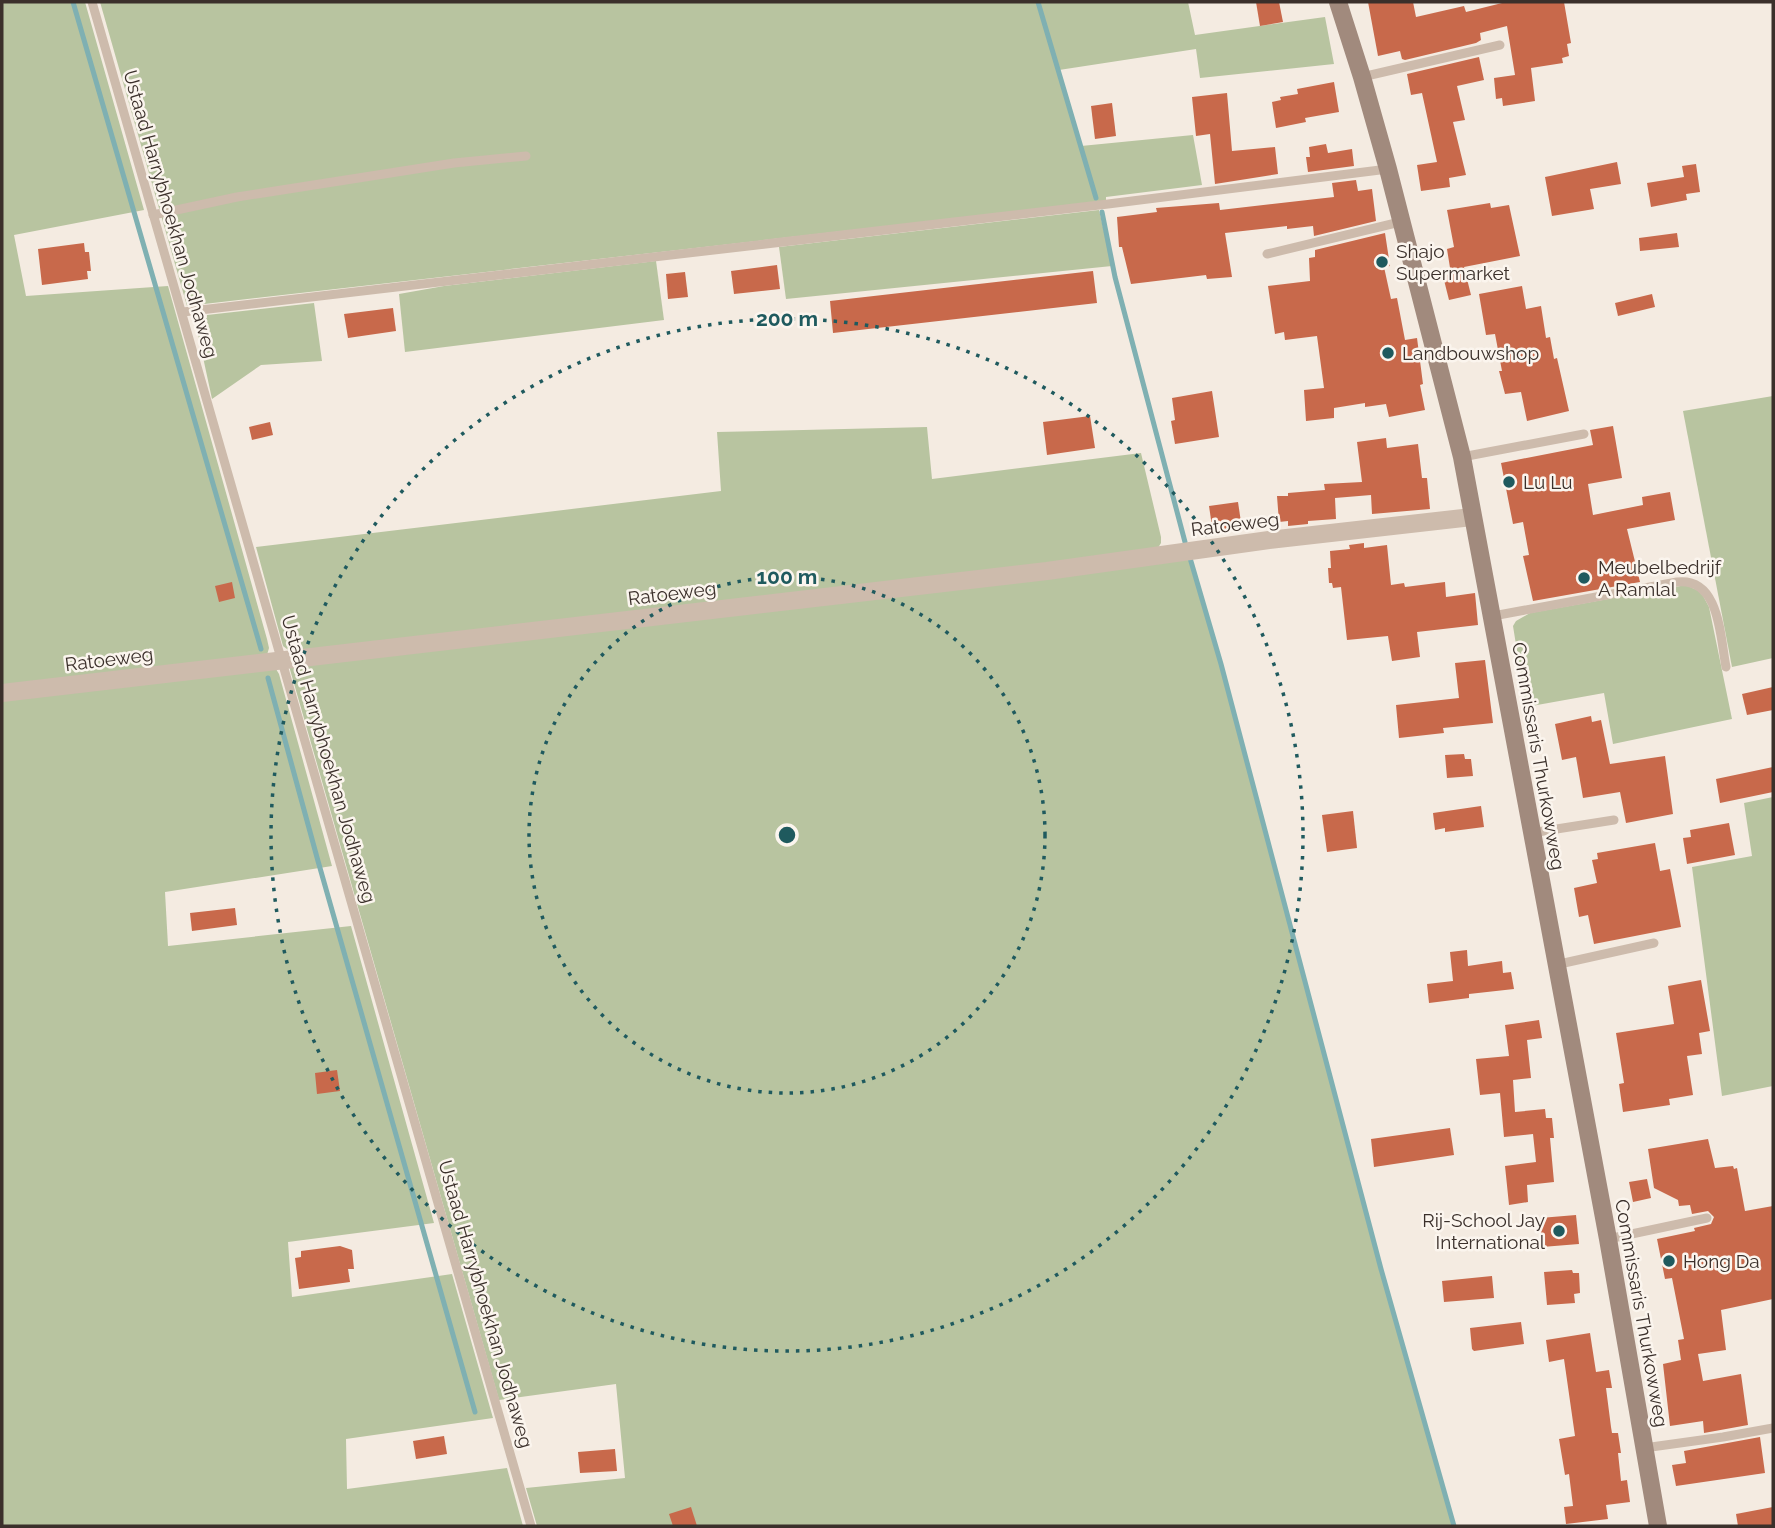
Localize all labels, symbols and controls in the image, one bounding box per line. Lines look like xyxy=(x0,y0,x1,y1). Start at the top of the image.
street label: Ustaad Harrybhoekhan Jodhaweg xyxy=(119,68,223,360)
place label: Shajo Supermarket xyxy=(1396,240,1510,284)
marker: Shajo Supermarket xyxy=(1374,254,1390,270)
text: 200 m xyxy=(756,306,818,331)
place label: Landbouwshop xyxy=(1402,342,1539,364)
marker: Landbouwshop xyxy=(1380,345,1396,361)
place label: Lu Lu xyxy=(1523,471,1573,493)
marker: Lu Lu xyxy=(1501,474,1517,490)
street label: Ratoeweg xyxy=(1190,508,1280,540)
place label: Meubelbedrijf A Ramlal xyxy=(1598,556,1722,600)
text: 100 m xyxy=(757,564,817,589)
marker: Meubelbedrijf A Ramlal xyxy=(1576,570,1592,586)
street label: Ratoeweg xyxy=(627,577,717,609)
street label: Ustaad Harrybhoekhan Jodhaweg xyxy=(277,613,381,905)
street label: Commissaris Thurkowweg xyxy=(1508,640,1570,872)
street label: Ratoeweg xyxy=(64,643,154,675)
centre of rings xyxy=(775,823,799,847)
street label: Ustaad Harrybhoekhan Jodhaweg xyxy=(434,1158,538,1450)
street label: Commissaris Thurkowweg xyxy=(1611,1197,1673,1429)
place label: Rij-School Jay International xyxy=(1422,1209,1546,1253)
marker: Rij-School Jay International xyxy=(1551,1223,1567,1239)
place label: Hong Da xyxy=(1683,1250,1760,1272)
marker: Hong Da xyxy=(1661,1253,1677,1269)

